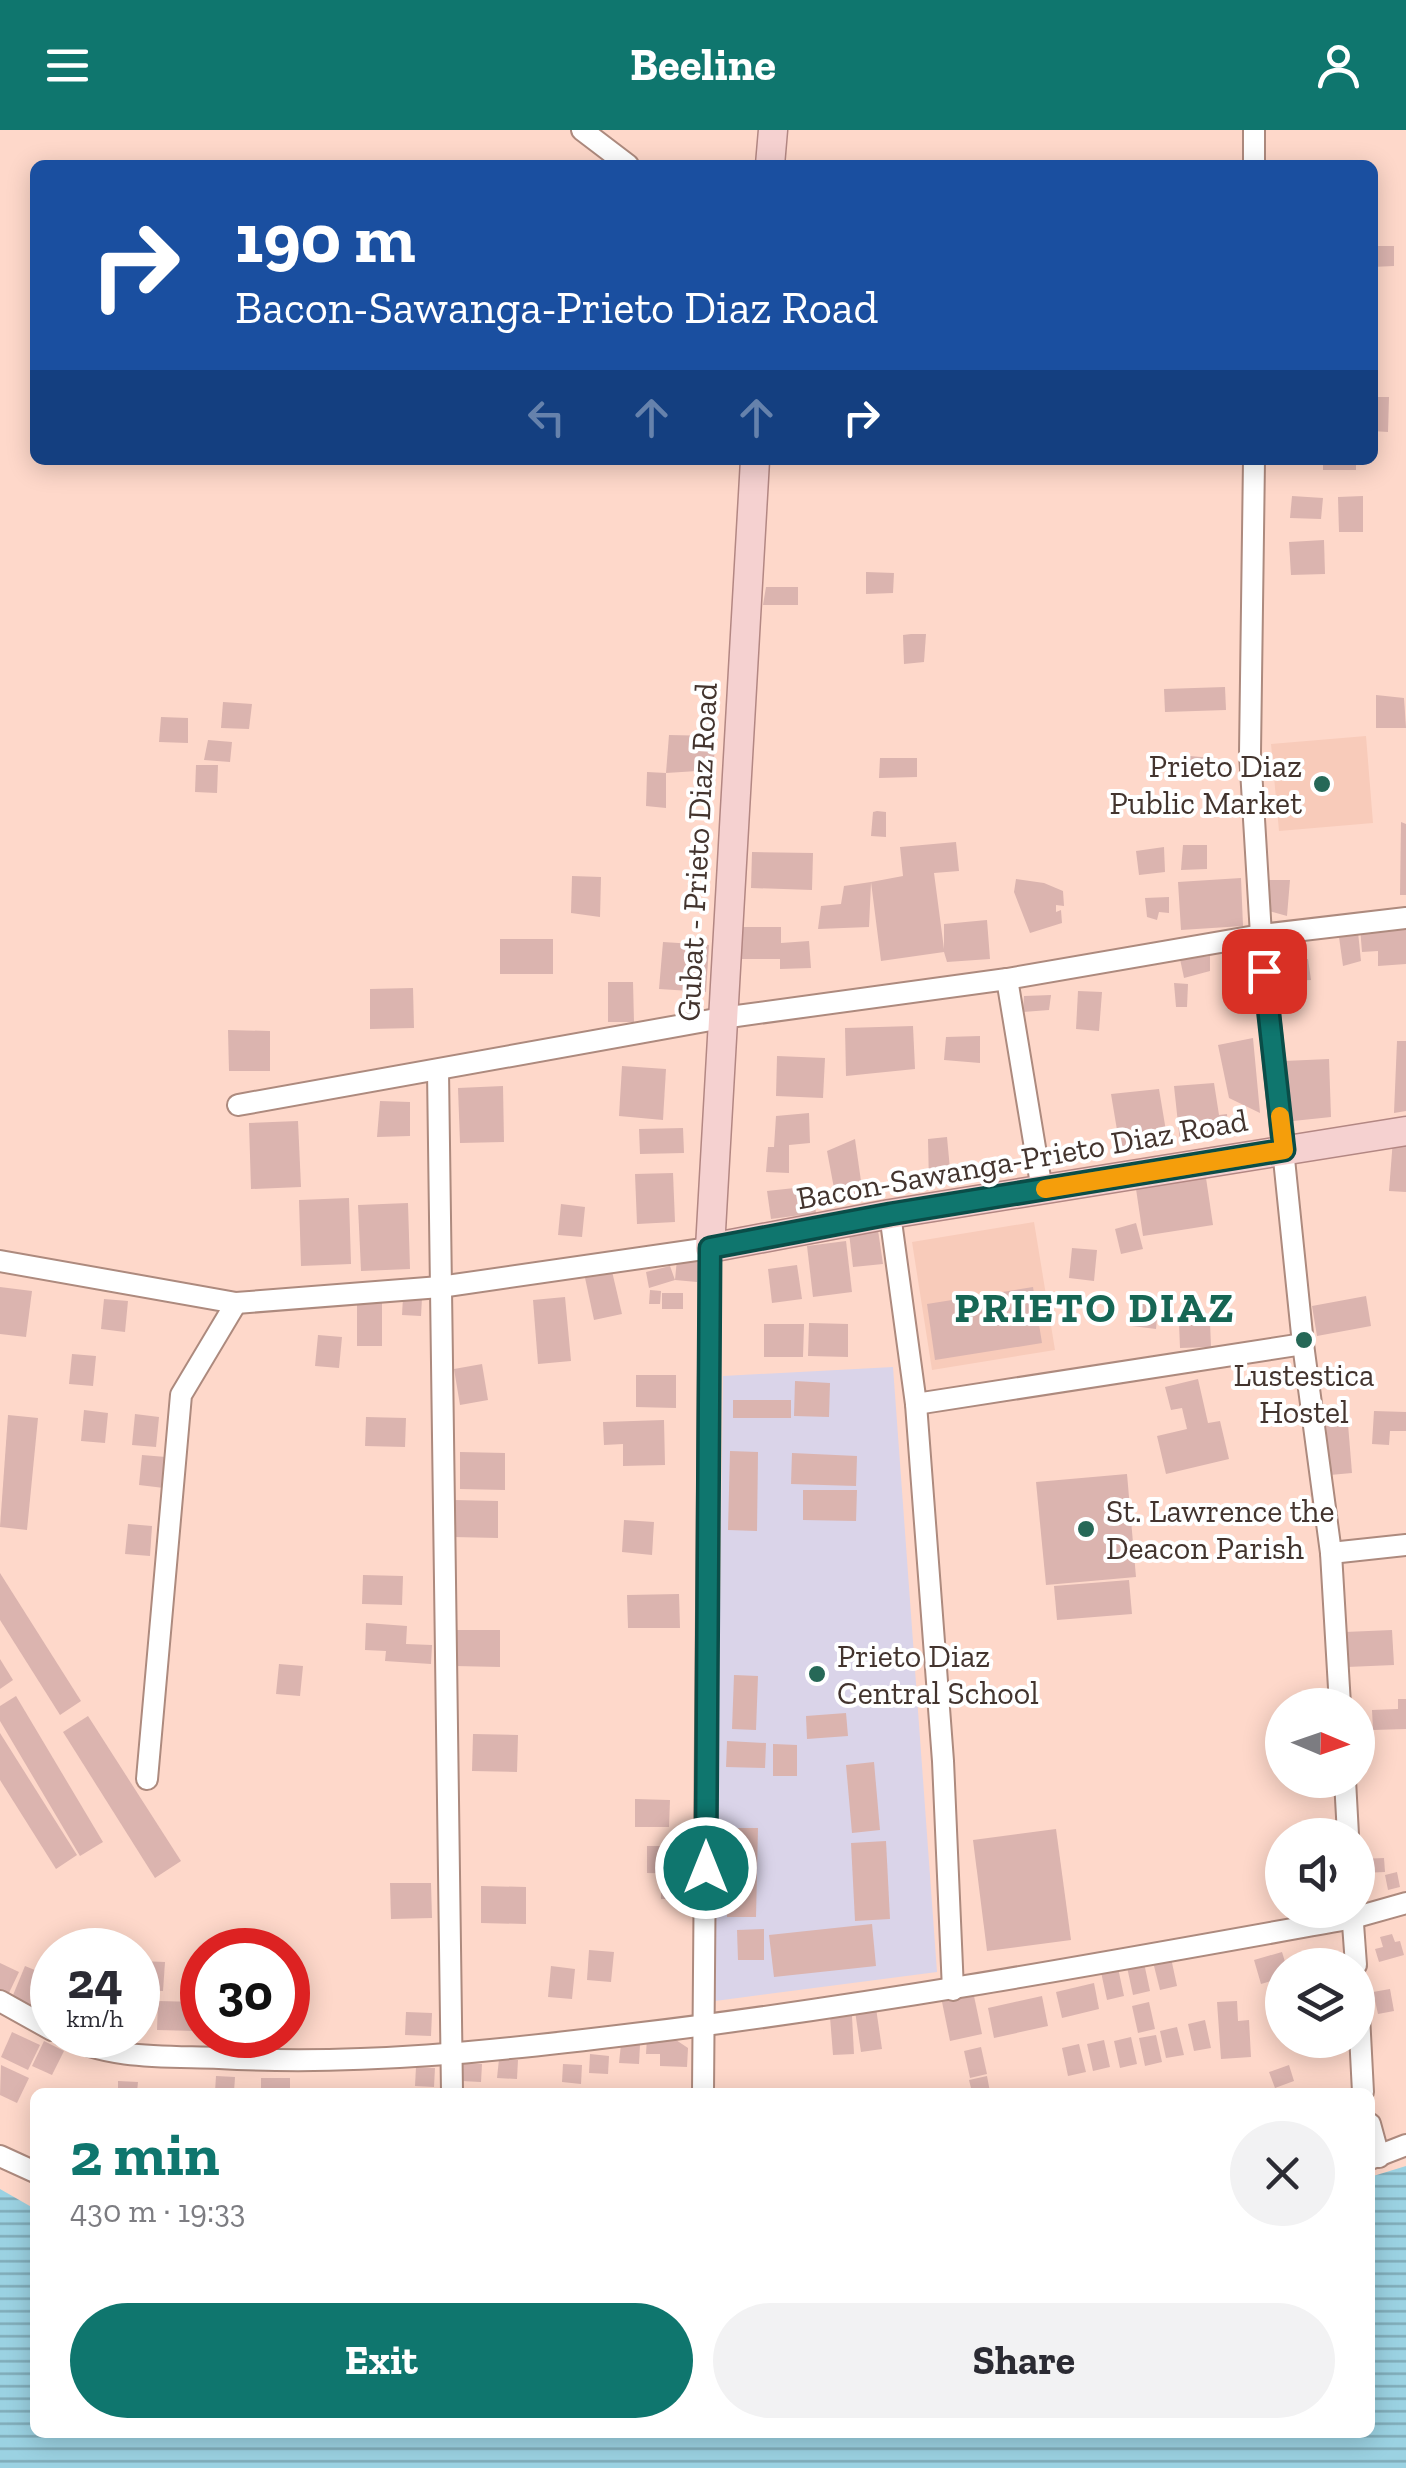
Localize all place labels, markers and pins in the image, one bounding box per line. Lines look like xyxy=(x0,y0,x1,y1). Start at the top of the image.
place label: Prieto Diaz Public Market xyxy=(1109,747,1302,822)
marker: Prieto Diaz Public Market xyxy=(1311,773,1333,795)
pin xyxy=(1222,929,1307,1014)
marker: Lustestica Hostel xyxy=(1293,1329,1315,1351)
place label: Lustestica Hostel xyxy=(1233,1356,1375,1431)
place label: St. Lawrence the Deacon Parish xyxy=(1106,1492,1334,1567)
marker: St. Lawrence the Deacon Parish xyxy=(1075,1518,1097,1540)
place label: Prieto Diaz Central School xyxy=(837,1637,1039,1712)
marker: Prieto Diaz Central School xyxy=(806,1663,828,1685)

